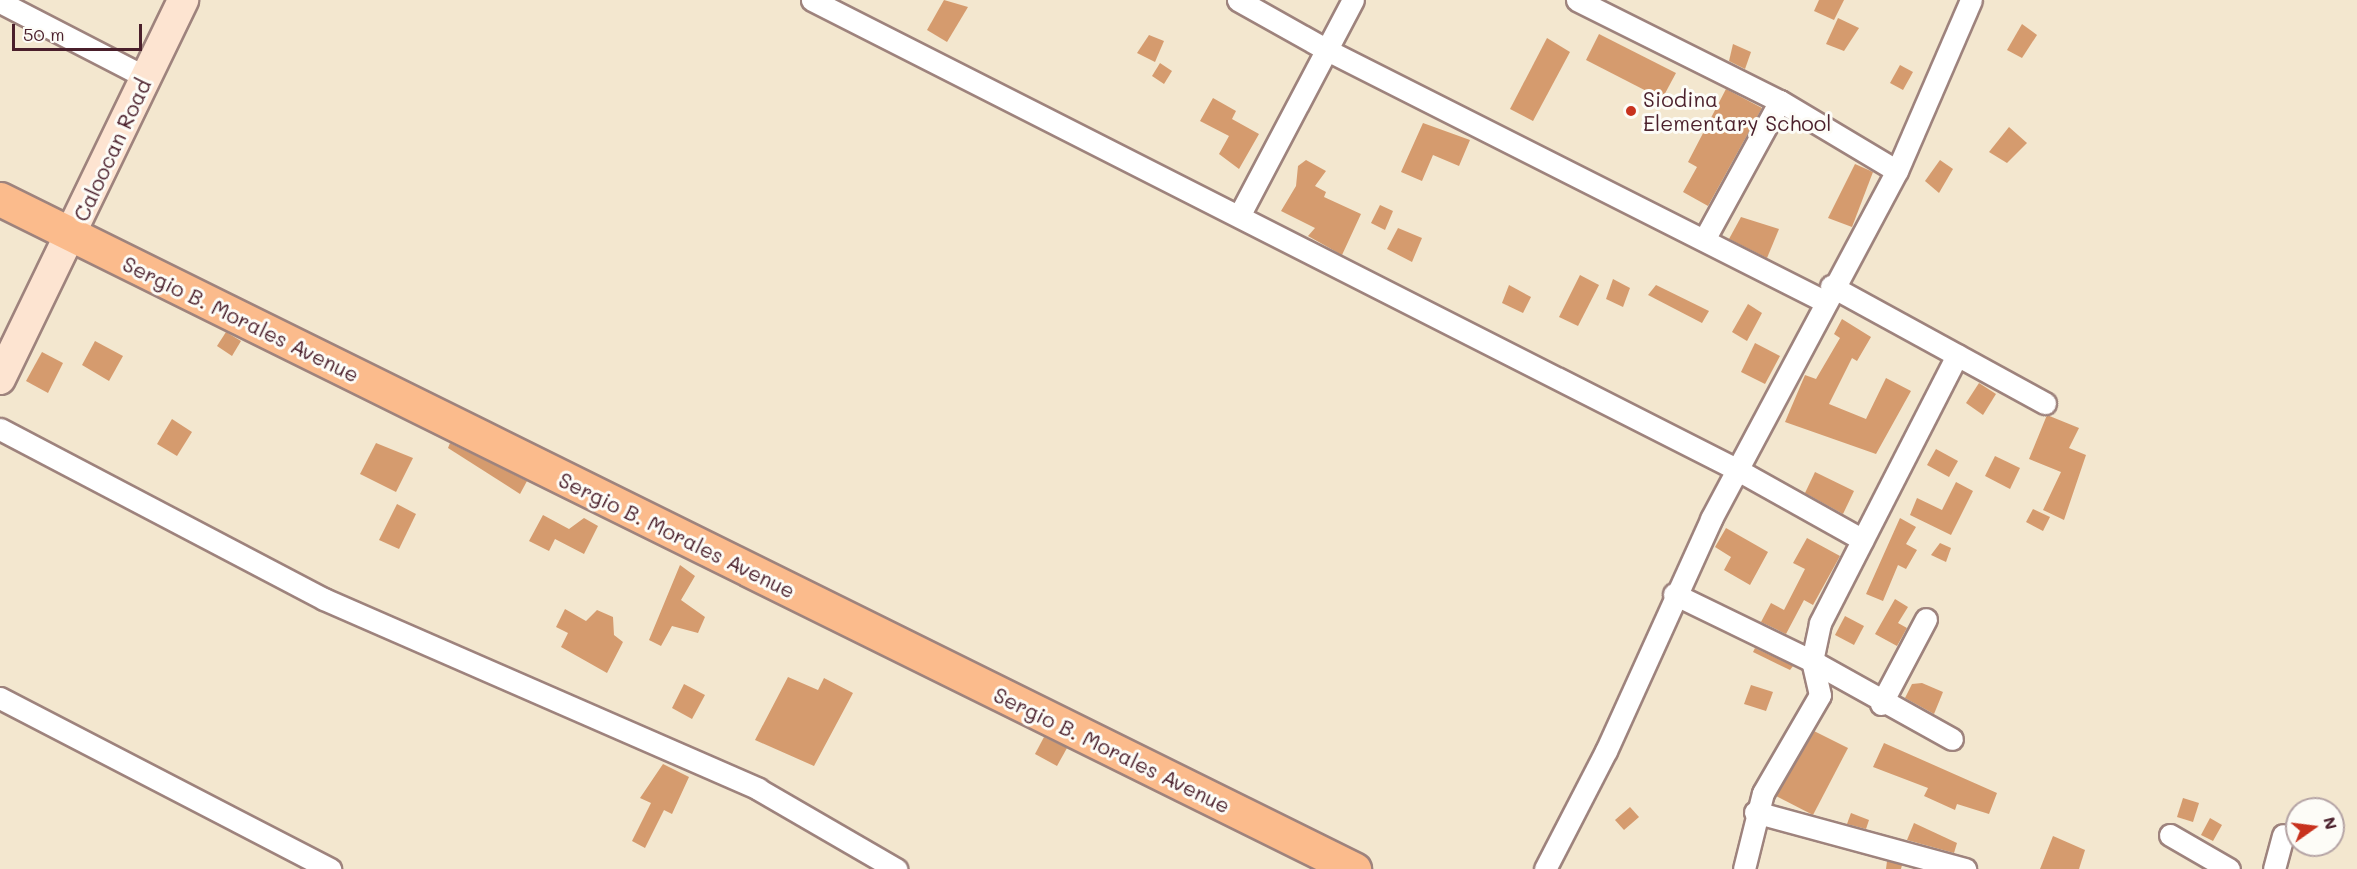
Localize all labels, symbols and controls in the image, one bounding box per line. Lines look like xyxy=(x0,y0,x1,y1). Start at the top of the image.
scale bar xyxy=(15,12,146,50)
text: 50 m xyxy=(23,22,65,46)
street label: Caloocan Road xyxy=(68,75,156,225)
place label: Siodina Elementary School xyxy=(1643,86,1831,136)
marker: Siodina Elementary School xyxy=(1624,104,1638,118)
street label: Sergio B. Morales Avenue xyxy=(119,251,363,387)
street label: Sergio B. Morales Avenue xyxy=(555,467,799,603)
street label: Sergio B. Morales Avenue xyxy=(990,682,1234,818)
north arrow xyxy=(2285,797,2345,857)
text: N xyxy=(2319,815,2343,831)

